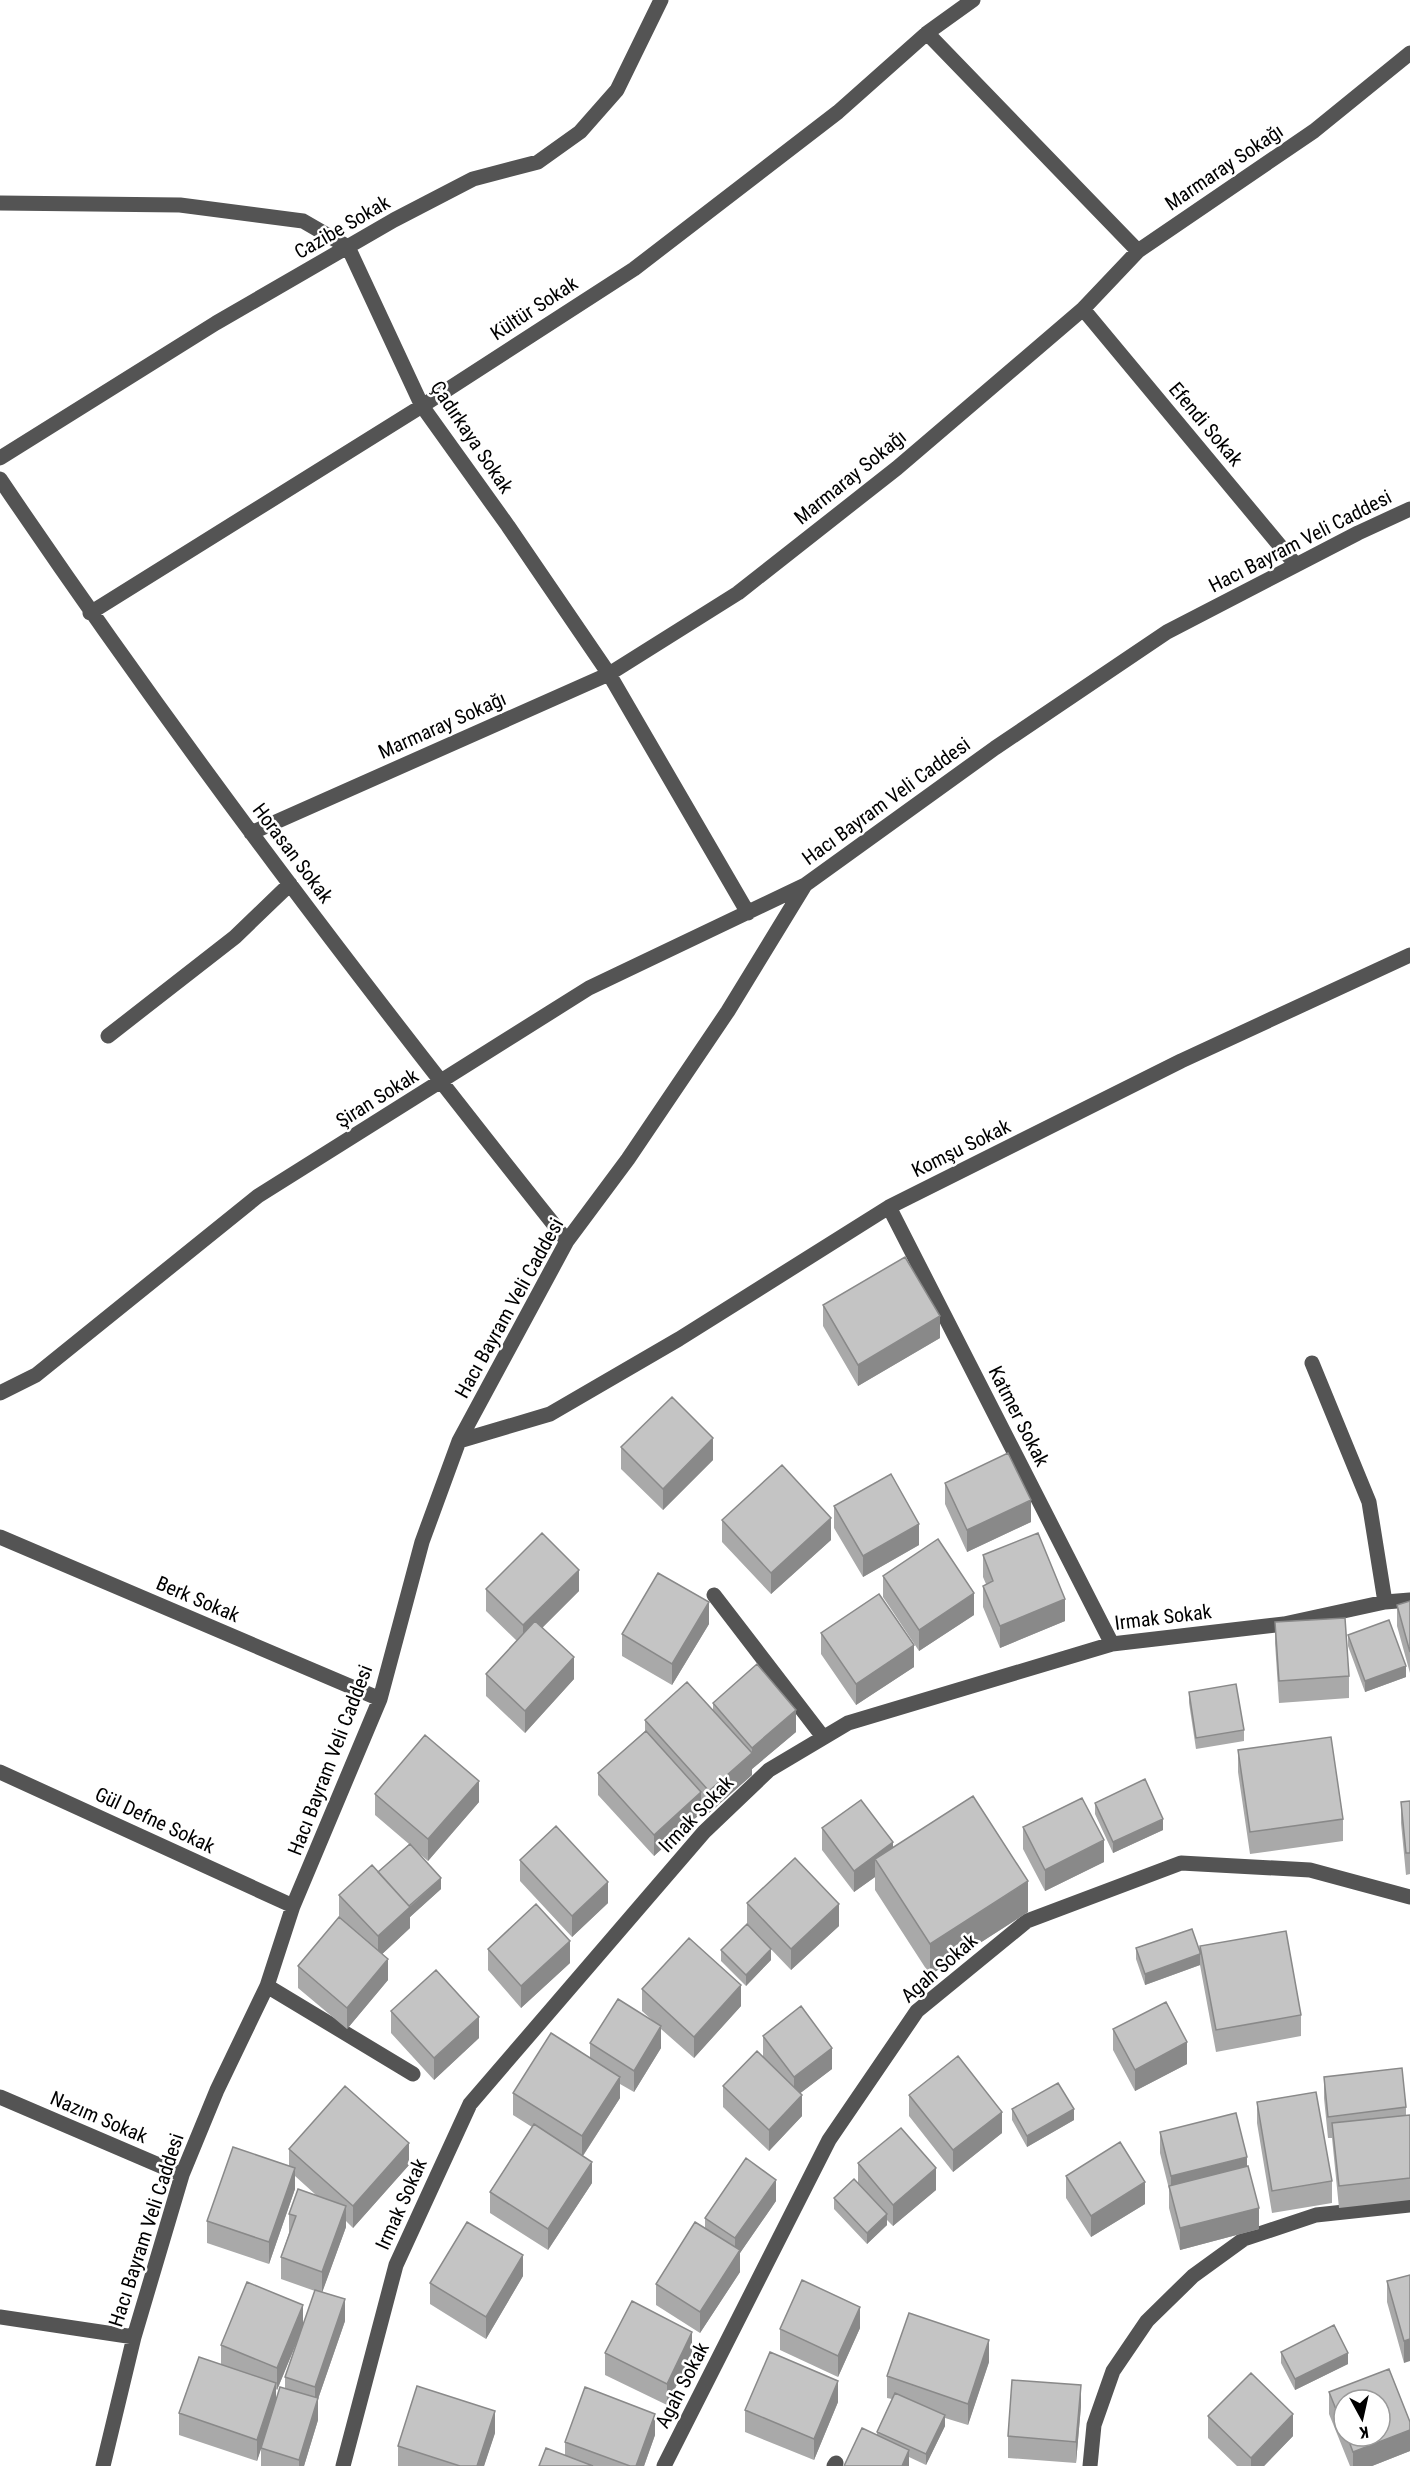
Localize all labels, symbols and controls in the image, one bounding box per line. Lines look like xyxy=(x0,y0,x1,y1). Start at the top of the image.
street label: Marmaray Sokağı xyxy=(1160,119,1288,215)
street label: Cazibe Sokak xyxy=(290,190,394,264)
street label: Kültür Sokak xyxy=(486,271,582,345)
street label: Çadırkaya Sokak xyxy=(426,376,518,498)
street label: Efendi Sokak xyxy=(1164,377,1248,471)
street label: Marmaray Sokağı xyxy=(789,425,911,529)
street label: Hacı Bayram Veli Caddesi xyxy=(1205,484,1395,598)
street label: Marmaray Sokağı xyxy=(375,686,509,764)
street label: Hacı Bayram Veli Caddesi xyxy=(797,732,975,870)
street label: Horasan Sokak xyxy=(248,798,338,908)
street label: Şiran Sokak xyxy=(331,1063,423,1133)
street label: Komşu Sokak xyxy=(908,1114,1014,1182)
street label: Hacı Bayram Veli Caddesi xyxy=(450,1214,568,1402)
street label: Katmer Sokak xyxy=(983,1362,1055,1470)
street label: Berk Sokak xyxy=(153,1571,243,1627)
street label: Irmak Sokak xyxy=(1113,1599,1213,1635)
street label: Hacı Bayram Veli Caddesi xyxy=(283,1661,377,1859)
street label: Irmak Sokak xyxy=(654,1771,738,1857)
street label: Gül Defne Sokak xyxy=(91,1782,219,1858)
street label: Agah Sokak xyxy=(896,1928,982,2008)
street label: Nazım Sokak xyxy=(47,2086,151,2148)
street label: Hacı Bayram Veli Caddesi xyxy=(103,2130,189,2330)
street label: Irmak Sokak xyxy=(370,2155,432,2253)
street label: Agah Sokak xyxy=(650,2338,714,2432)
north arrow xyxy=(1332,2388,1392,2448)
text: K xyxy=(1358,2422,1370,2442)

